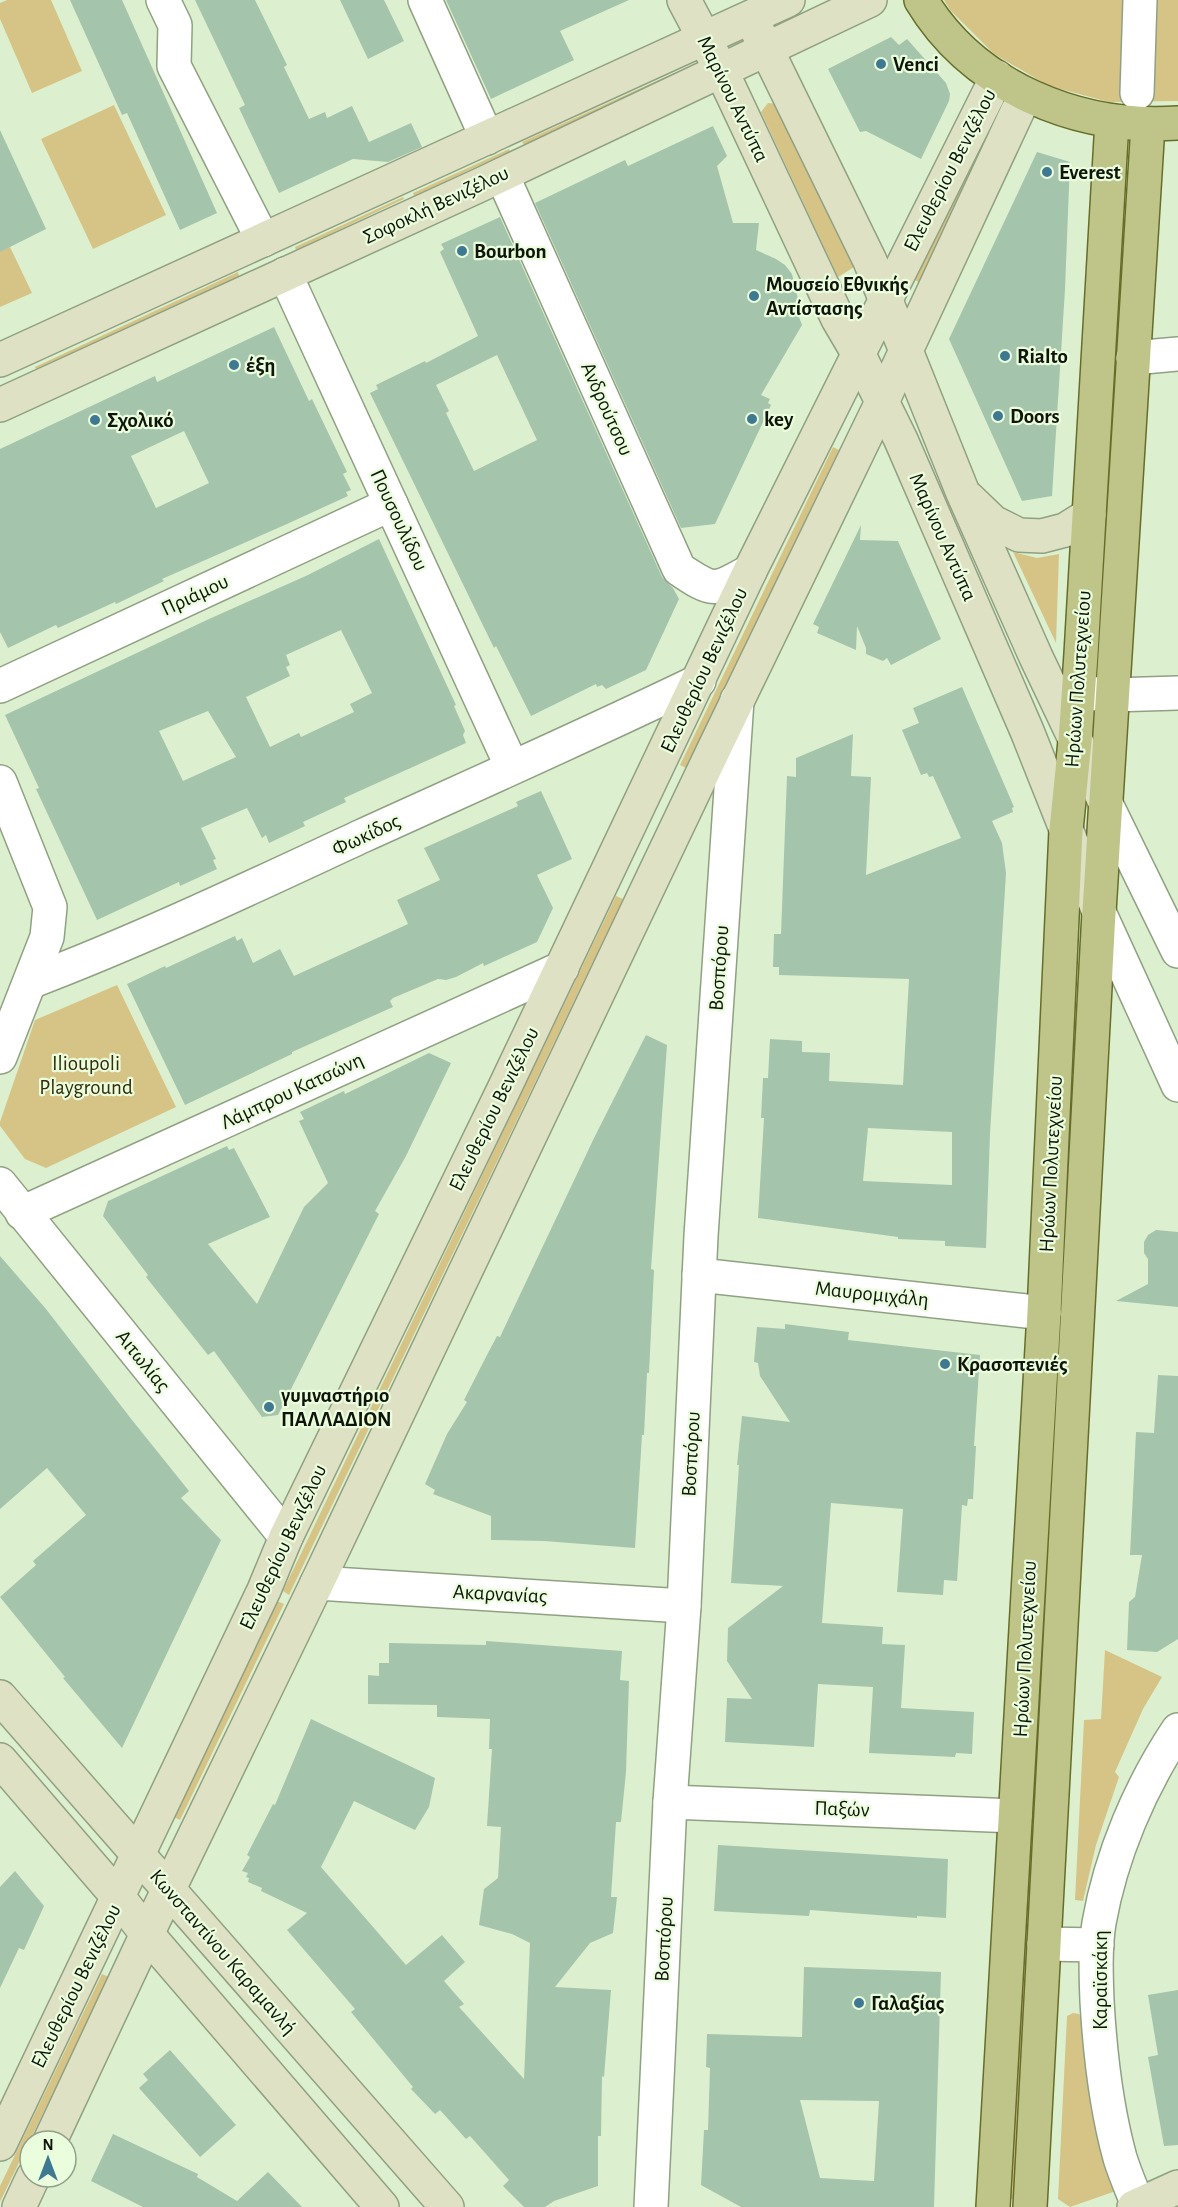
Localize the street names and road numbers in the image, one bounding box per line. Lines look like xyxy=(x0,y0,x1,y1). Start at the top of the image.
street label: Μαρίνου Αντύπα xyxy=(693,33,773,165)
street label: Ελευθερίου Βενιζέλου xyxy=(900,85,1000,255)
street label: Σοφοκλή Βενιζέλου xyxy=(360,162,512,248)
street label: Ανδρούτσου xyxy=(577,359,637,459)
street label: Πουσουλίδου xyxy=(366,466,432,574)
street label: Μαρίνου Αντύπα xyxy=(905,470,981,604)
street label: Πριάμου xyxy=(158,570,232,620)
street label: Ελευθερίου Βενιζέλου xyxy=(657,584,751,756)
street label: Ηρώων Πολυτεχνείου xyxy=(1061,590,1095,768)
street label: Φωκίδος xyxy=(329,810,403,860)
street label: Βοσπόρου xyxy=(706,925,732,1011)
street label: Ελευθερίου Βενιζέλου xyxy=(445,1024,543,1194)
street label: Λάμπρου Κατσώνη xyxy=(217,1049,367,1133)
street label: Ηρώων Πολυτεχνείου xyxy=(1036,1075,1066,1253)
street label: Μαυρομιχάλη xyxy=(814,1278,930,1310)
street label: Αιτωλίας xyxy=(112,1326,174,1396)
street label: Βοσπόρου xyxy=(678,1411,704,1497)
street label: Ελευθερίου Βενιζέλου xyxy=(236,1461,330,1633)
street label: Ηρώων Πολυτεχνείου xyxy=(1010,1560,1040,1738)
street label: Ακαρνανίας xyxy=(452,1581,548,1607)
street label: Παξών xyxy=(814,1798,870,1821)
street label: Κωνσταντίνου Καραμανλή xyxy=(146,1865,300,2039)
street label: Βοσπόρου xyxy=(651,1896,677,1982)
street label: Ελευθερίου Βενιζέλου xyxy=(27,1901,125,2071)
street label: Καραϊσκάκη xyxy=(1090,1930,1111,2030)

